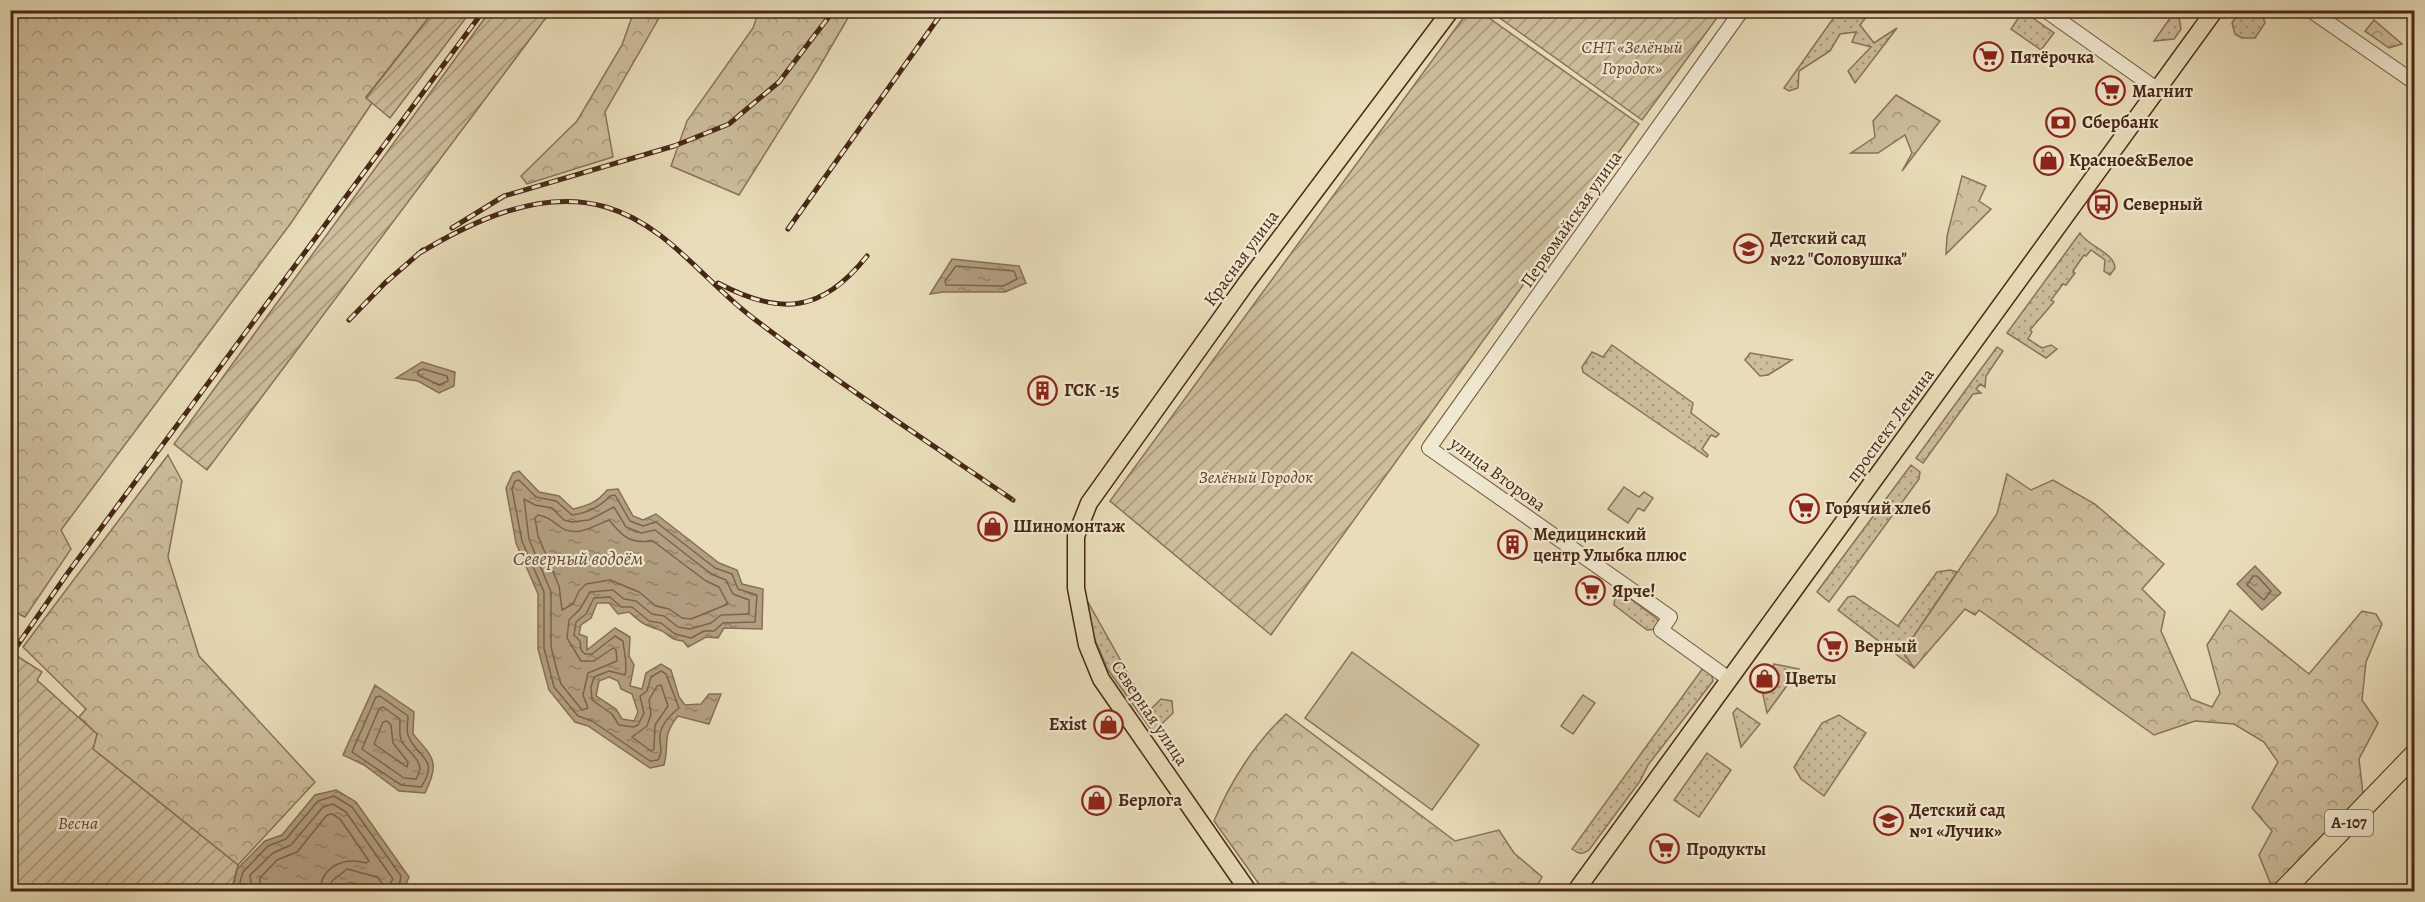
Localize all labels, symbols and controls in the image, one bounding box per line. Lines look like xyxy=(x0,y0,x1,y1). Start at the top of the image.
park label: СНТ «Зелёный Городок» xyxy=(1581,35,1683,80)
supermarket icon: Пятёрочка xyxy=(1973,41,2005,73)
place label: Пятёрочка xyxy=(2010,45,2095,69)
supermarket icon: Магнит xyxy=(2095,75,2127,107)
place label: Магнит xyxy=(2132,79,2193,103)
bank icon: Сбербанк xyxy=(2045,106,2077,138)
place label: Сбербанк xyxy=(2082,110,2159,134)
shop icon: Красное&Белое xyxy=(2032,144,2064,176)
street label: Первомайская улица xyxy=(1515,145,1628,292)
place label: Красное&Белое xyxy=(2069,148,2194,172)
bus stop icon: Северный xyxy=(2086,188,2118,220)
place label: Северный xyxy=(2123,192,2203,216)
street label: Красная улица xyxy=(1198,204,1285,311)
place label: Детский сад №22 "Соловушка" xyxy=(1770,226,1907,271)
school or university icon: Детский сад №22 "Соловушка" xyxy=(1733,232,1765,264)
street label: проспект Ленина xyxy=(1841,363,1940,487)
building icon: ГСК -15 xyxy=(1027,374,1059,406)
place label: ГСК -15 xyxy=(1064,378,1120,402)
street label: улица Второва xyxy=(1445,431,1551,517)
park label: Зелёный Городок xyxy=(1199,465,1313,489)
supermarket icon: Горячий хлеб xyxy=(1788,492,1820,524)
place label: Горячий хлеб xyxy=(1825,496,1931,520)
shop icon: Шиномонтаж xyxy=(976,510,1008,542)
place label: Шиномонтаж xyxy=(1013,514,1125,538)
place label: Медицинский центр Улыбка плюс xyxy=(1533,522,1687,567)
building icon: Медицинский центр Улыбка плюс xyxy=(1496,528,1528,560)
water label: Северный водоём xyxy=(513,545,643,572)
supermarket icon: Ярче! xyxy=(1575,575,1607,607)
place label: Ярче! xyxy=(1612,579,1655,603)
supermarket icon: Верный xyxy=(1817,630,1849,662)
place label: Верный xyxy=(1854,634,1917,658)
street label: Северная улица xyxy=(1106,656,1195,771)
shop icon: Цветы xyxy=(1748,662,1780,694)
place label: Цветы xyxy=(1785,666,1836,690)
shop icon: Exist xyxy=(1092,708,1124,740)
place label: Exist xyxy=(1049,712,1087,736)
shop icon: Берлога xyxy=(1081,784,1113,816)
place label: Берлога xyxy=(1118,788,1182,812)
place label: Детский сад №1 «Лучик» xyxy=(1909,798,2005,843)
school or university icon: Детский сад №1 «Лучик» xyxy=(1872,804,1904,836)
road number: А-107 xyxy=(2325,810,2373,836)
park label: Весна xyxy=(58,811,98,835)
supermarket icon: Продукты xyxy=(1649,833,1681,865)
place label: Продукты xyxy=(1686,837,1766,861)

